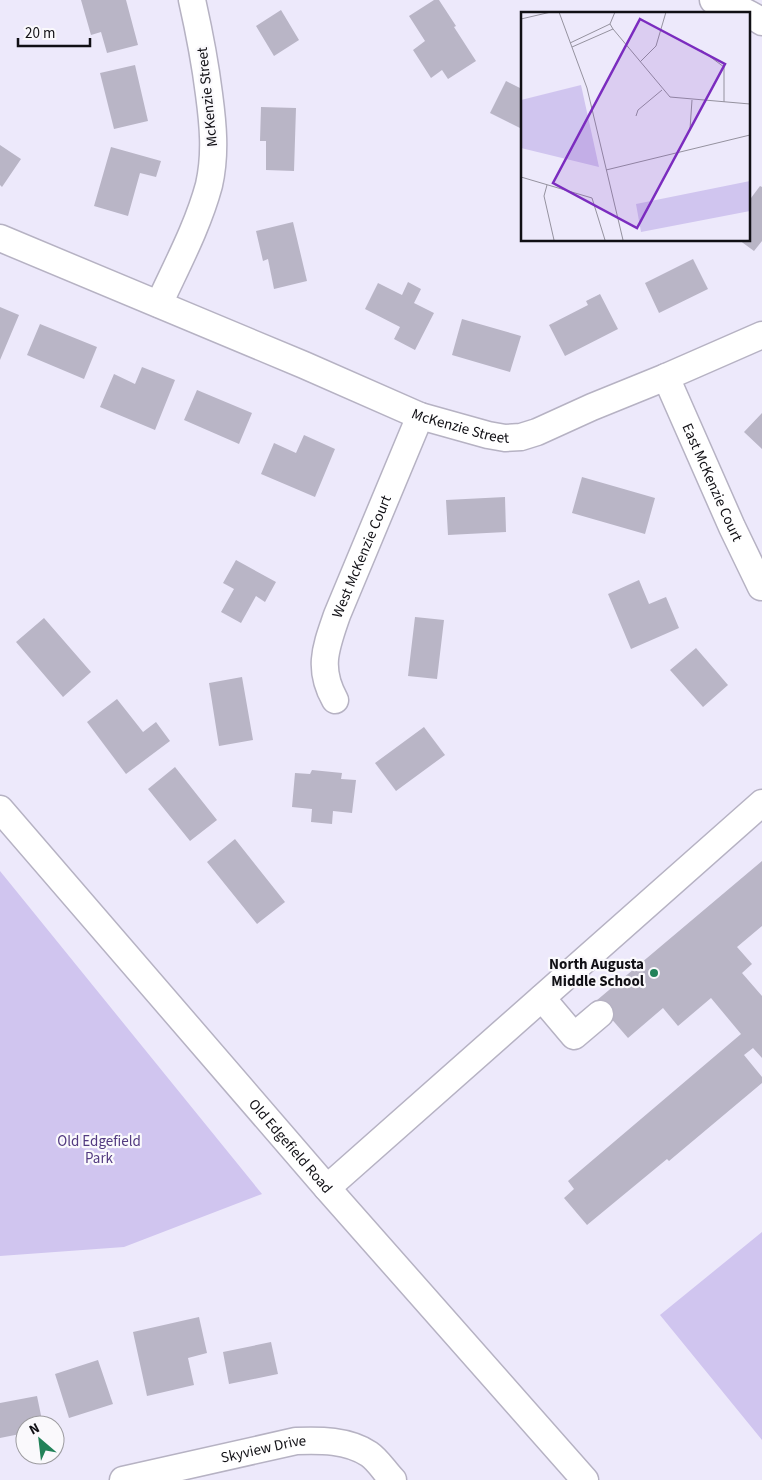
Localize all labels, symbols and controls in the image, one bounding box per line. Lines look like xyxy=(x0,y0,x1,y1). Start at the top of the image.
inset map xyxy=(521,12,750,241)
scale bar xyxy=(18,15,90,47)
text: 20 m xyxy=(25,23,55,44)
street label: McKenzie Street xyxy=(192,46,223,148)
street label: McKenzie Street xyxy=(408,404,510,449)
street label: East McKenzie Court xyxy=(677,420,747,545)
street label: West McKenzie Court xyxy=(327,492,397,621)
place label: North Augusta Middle School xyxy=(549,954,645,992)
marker: North Augusta Middle School xyxy=(648,967,660,979)
street label: Old Edgefield Road xyxy=(244,1094,337,1198)
park label: Old Edgefield Park xyxy=(57,1131,141,1169)
north arrow xyxy=(15,1415,65,1465)
text: N xyxy=(26,1418,43,1440)
street label: Skyview Drive xyxy=(219,1431,306,1469)

